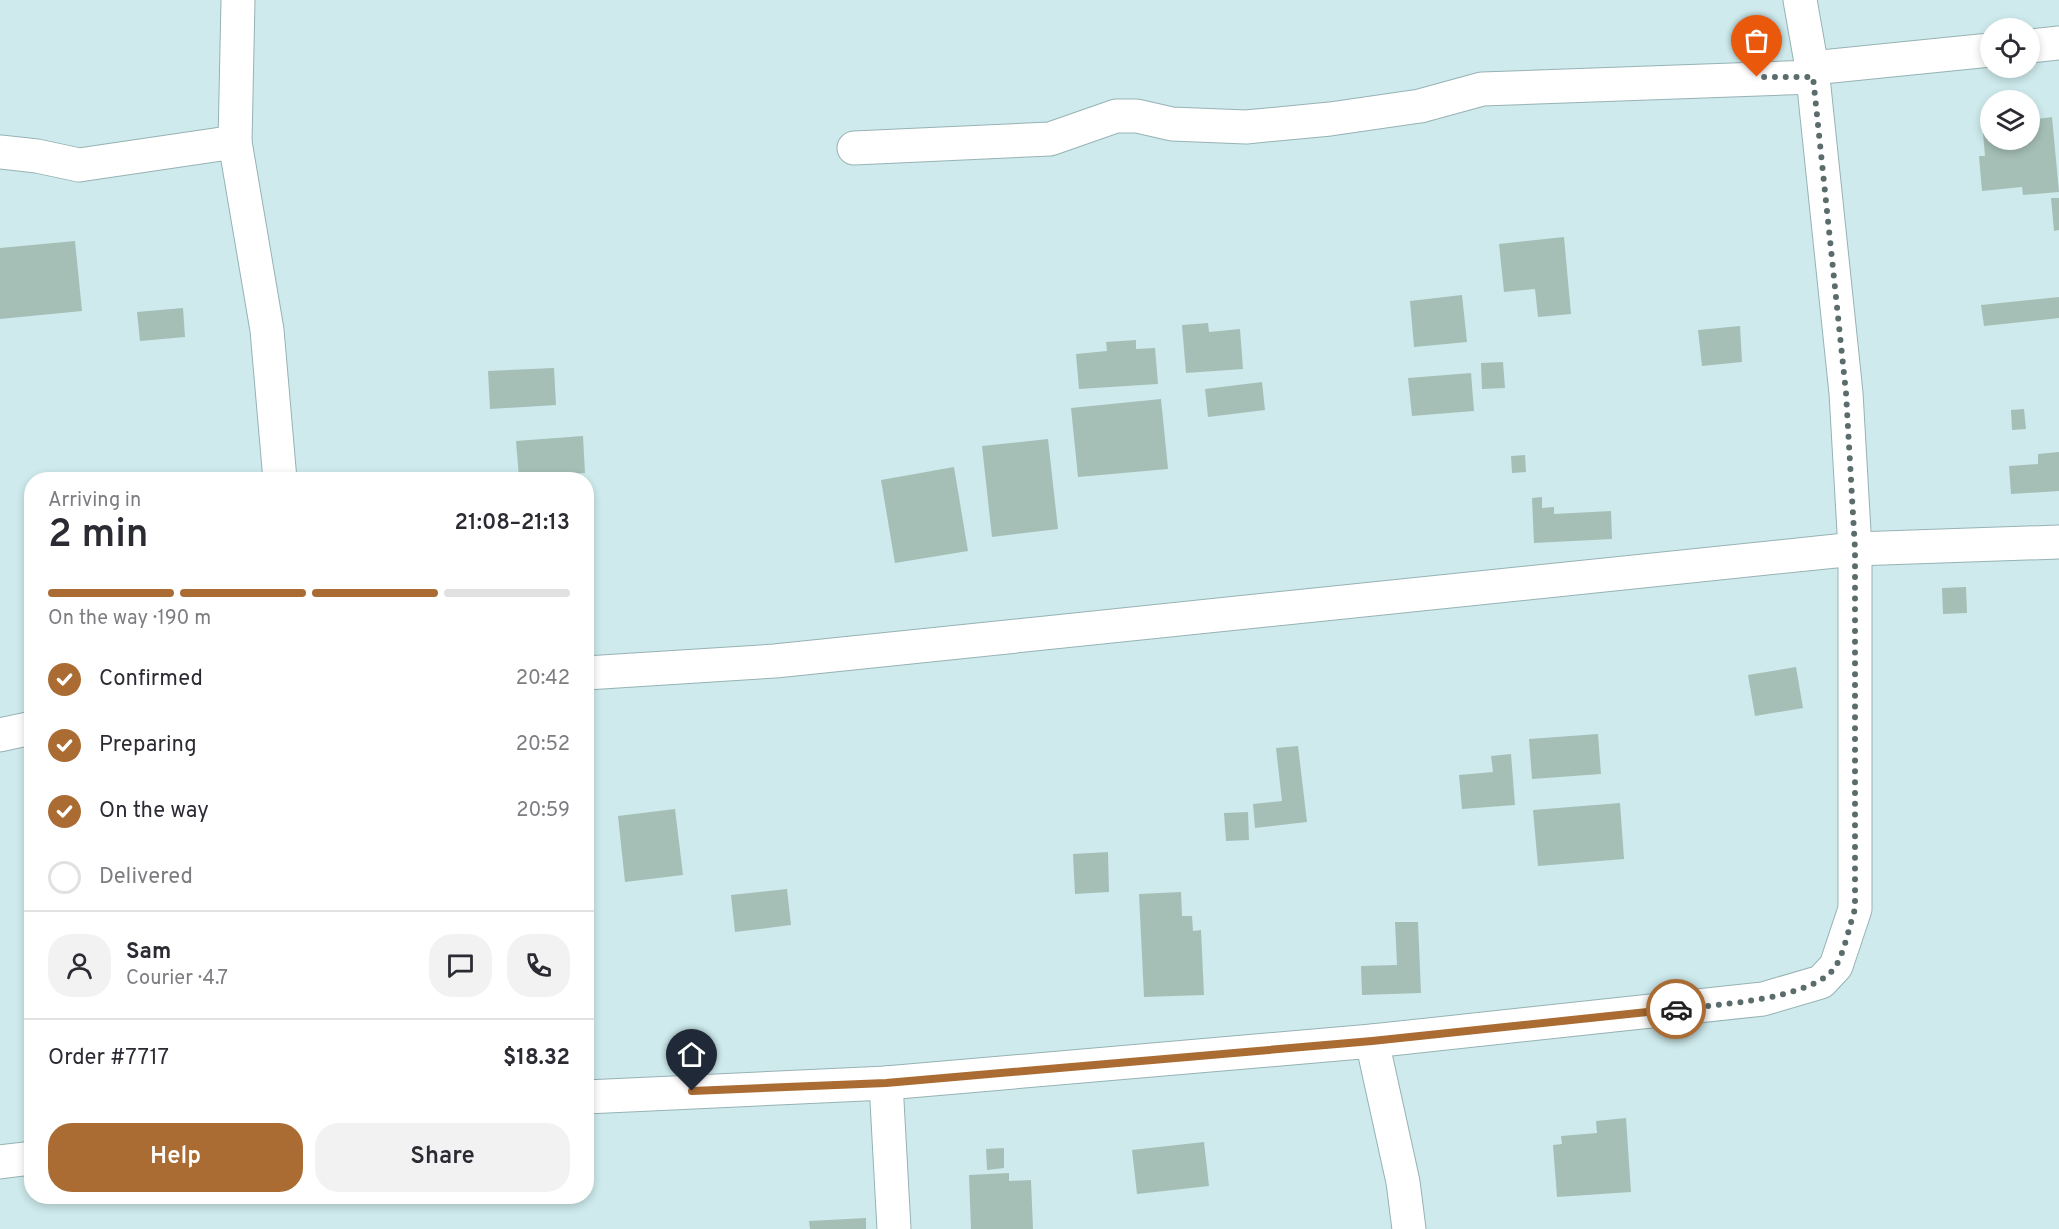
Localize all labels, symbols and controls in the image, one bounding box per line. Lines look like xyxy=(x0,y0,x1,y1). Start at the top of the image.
pin xyxy=(1731,15,1782,77)
map controls xyxy=(1980,18,2040,150)
button: locate xyxy=(1980,18,2040,78)
icon: bag xyxy=(1740,24,1773,57)
button: layers xyxy=(1980,90,2040,150)
text: Arriving in xyxy=(48,488,141,514)
text: 21:08–21:13 xyxy=(455,510,570,537)
text: 2 min xyxy=(48,512,149,561)
text: On the way · 190 m xyxy=(48,606,211,632)
icon: check xyxy=(48,663,81,696)
text: Confirmed xyxy=(99,666,203,693)
text: 20:42 xyxy=(516,666,570,692)
icon: check xyxy=(48,729,81,762)
text: Preparing xyxy=(99,732,197,759)
text: 20:52 xyxy=(516,732,570,758)
icon: check xyxy=(48,795,81,828)
text: On the way xyxy=(99,798,209,825)
text: 20:59 xyxy=(516,798,570,824)
text: Delivered xyxy=(99,864,193,891)
button: person xyxy=(48,934,111,997)
button: chat xyxy=(429,934,492,997)
button: phone xyxy=(507,934,570,997)
text: Sam xyxy=(126,939,171,966)
text: Courier · 4.7 xyxy=(126,966,228,992)
courier xyxy=(1646,979,1706,1039)
icon: car xyxy=(1660,993,1693,1026)
pin xyxy=(666,1029,717,1091)
icon: home xyxy=(675,1038,708,1071)
text: Order #7717 xyxy=(48,1045,169,1072)
text: $18.32 xyxy=(503,1045,570,1072)
button: Help xyxy=(48,1123,303,1192)
button: Share xyxy=(315,1123,570,1192)

